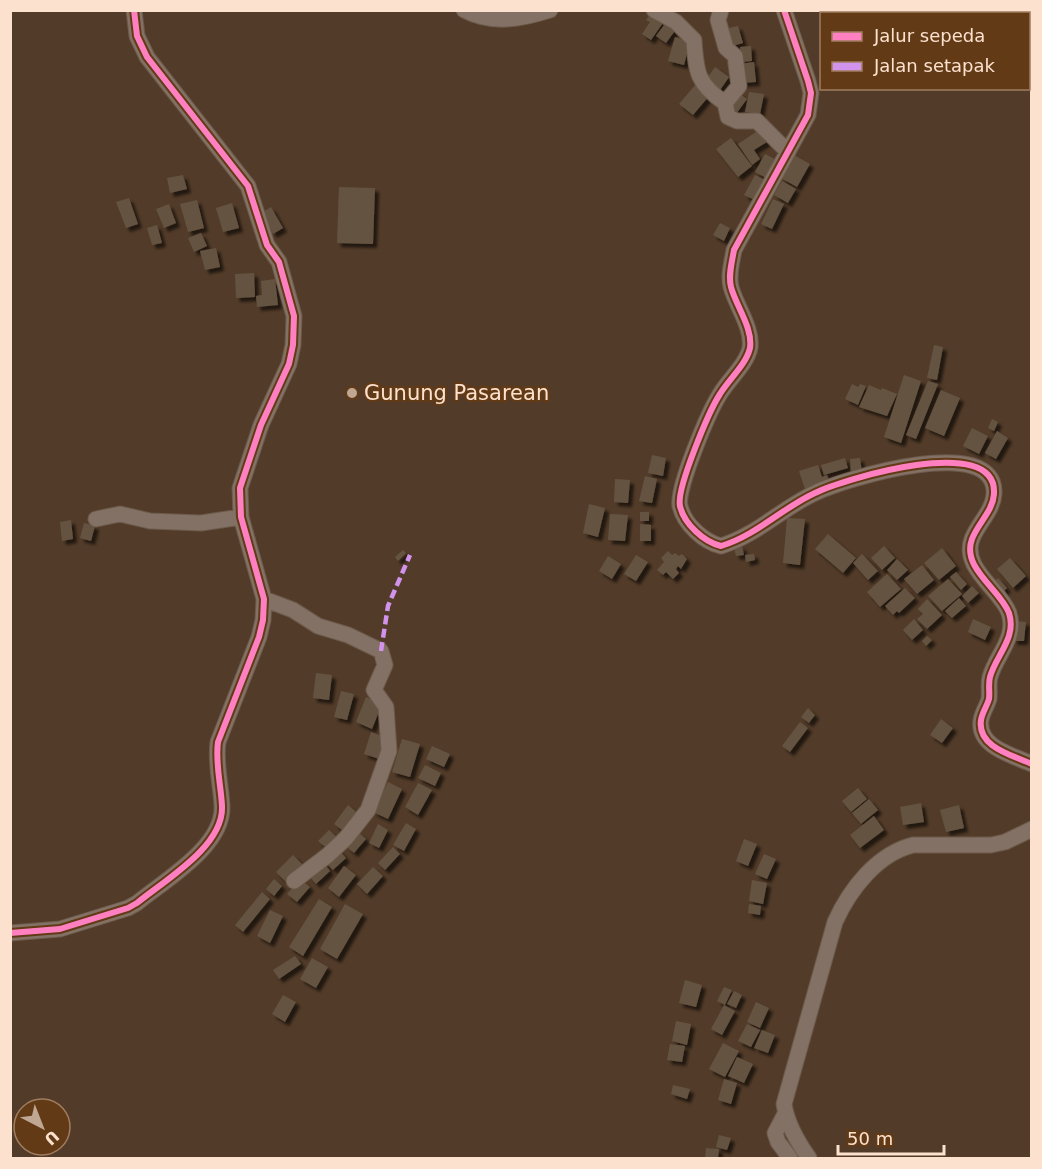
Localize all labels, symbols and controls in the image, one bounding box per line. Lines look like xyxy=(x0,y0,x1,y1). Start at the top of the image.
legend xyxy=(820,12,1030,90)
text: Jalur sepeda xyxy=(873,25,985,46)
text: Jalan setapak xyxy=(873,55,995,76)
place label: Gunung Pasarean xyxy=(364,381,549,405)
marker: Gunung Pasarean xyxy=(345,386,359,400)
north arrow xyxy=(12,1097,72,1157)
scale bar xyxy=(838,1118,944,1156)
text: U xyxy=(41,1126,63,1149)
text: 50 m xyxy=(847,1128,893,1149)

